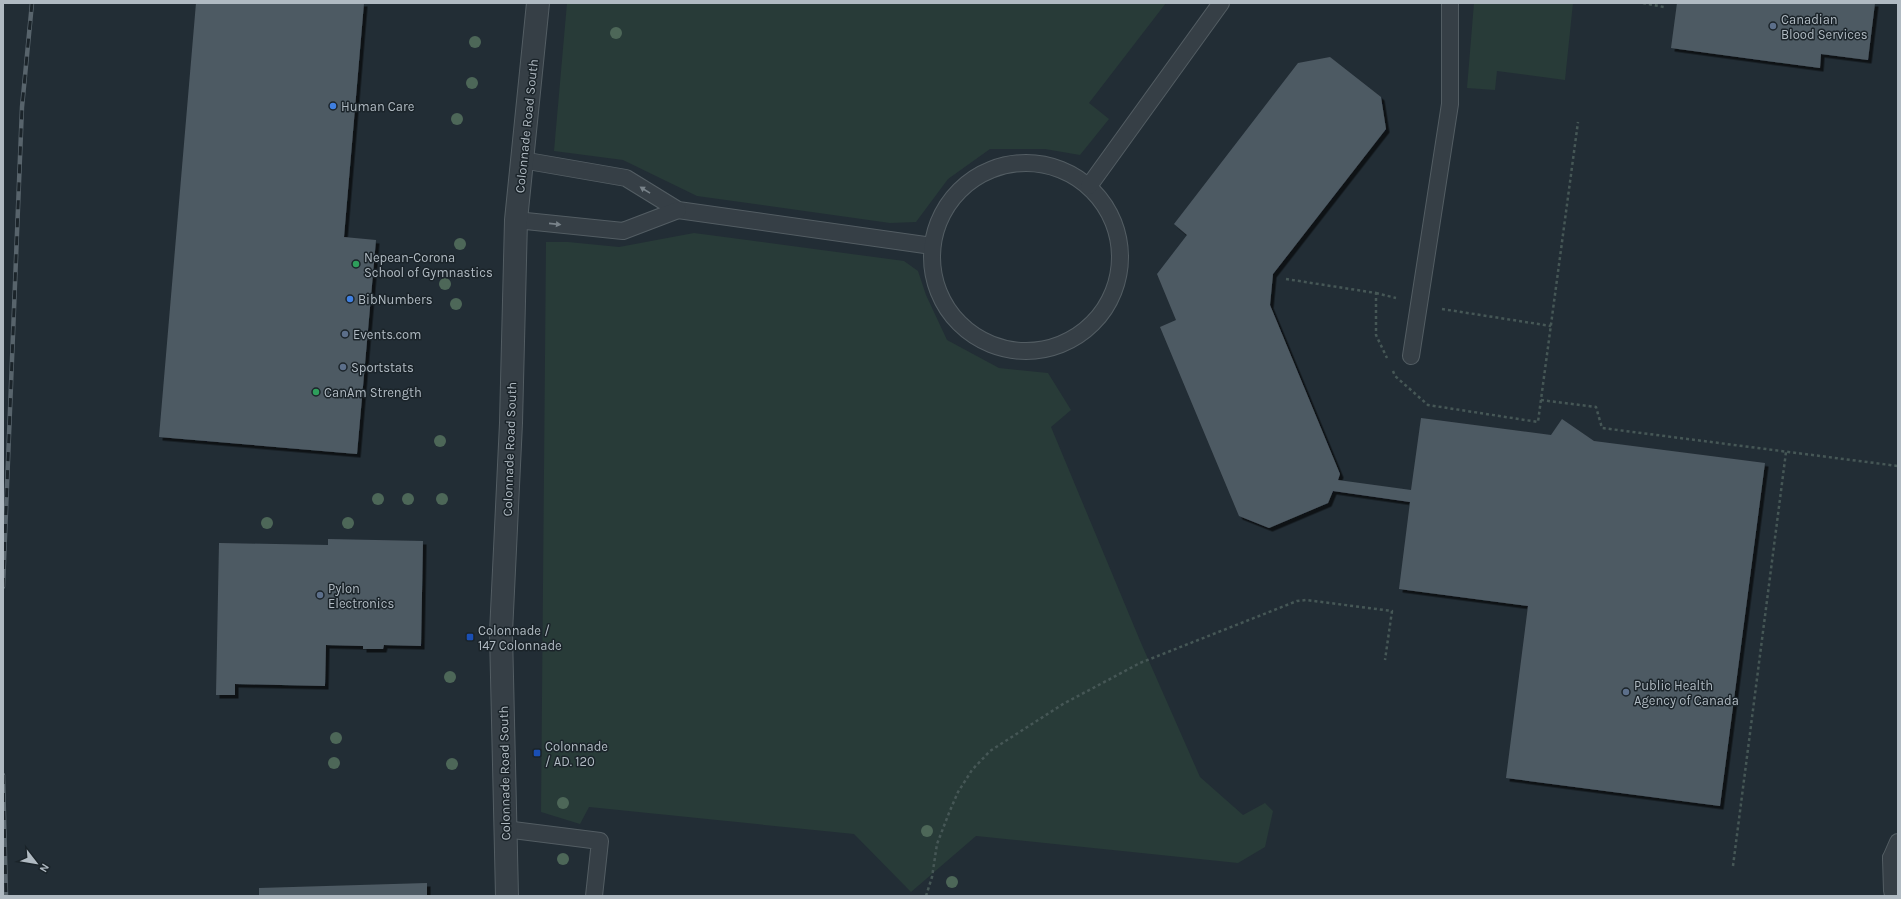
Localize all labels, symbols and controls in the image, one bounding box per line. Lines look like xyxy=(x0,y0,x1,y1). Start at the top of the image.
place label: Canadian Blood Services xyxy=(1781,12,1868,42)
marker: Canadian Blood Services xyxy=(1768,21,1778,31)
street label: Colonnade Road South xyxy=(512,58,541,194)
place label: Human Care xyxy=(341,99,415,114)
marker: Human Care xyxy=(328,101,338,111)
one-way arrow xyxy=(639,186,651,193)
one-way arrow xyxy=(549,221,561,227)
place label: Nepean-Corona School of Gymnastics xyxy=(364,250,493,280)
marker: Nepean-Corona School of Gymnastics xyxy=(351,259,361,269)
place label: BibNumbers xyxy=(358,292,433,307)
marker: BibNumbers xyxy=(345,294,355,304)
place label: Events.com xyxy=(353,327,421,342)
marker: Events.com xyxy=(340,329,350,339)
place label: Sportstats xyxy=(351,360,414,375)
marker: Sportstats xyxy=(338,362,348,372)
street label: Colonnade Road South xyxy=(500,381,519,517)
place label: CanAm Strength xyxy=(324,385,422,400)
marker: CanAm Strength xyxy=(311,387,321,397)
place label: Pylon Electronics xyxy=(328,581,394,611)
marker: Pylon Electronics xyxy=(315,590,325,600)
place label: Colonnade / 147 Colonnade xyxy=(478,623,562,653)
marker: Colonnade / 147 Colonnade xyxy=(465,632,475,642)
place label: Public Health Agency of Canada xyxy=(1634,678,1739,708)
marker: Public Health Agency of Canada xyxy=(1621,687,1631,697)
street label: Colonnade Road South xyxy=(496,706,513,840)
place label: Colonnade / AD. 120 xyxy=(545,739,608,769)
marker: Colonnade / AD. 120 xyxy=(532,748,542,758)
north arrow xyxy=(16,843,56,883)
text: N xyxy=(37,861,52,875)

